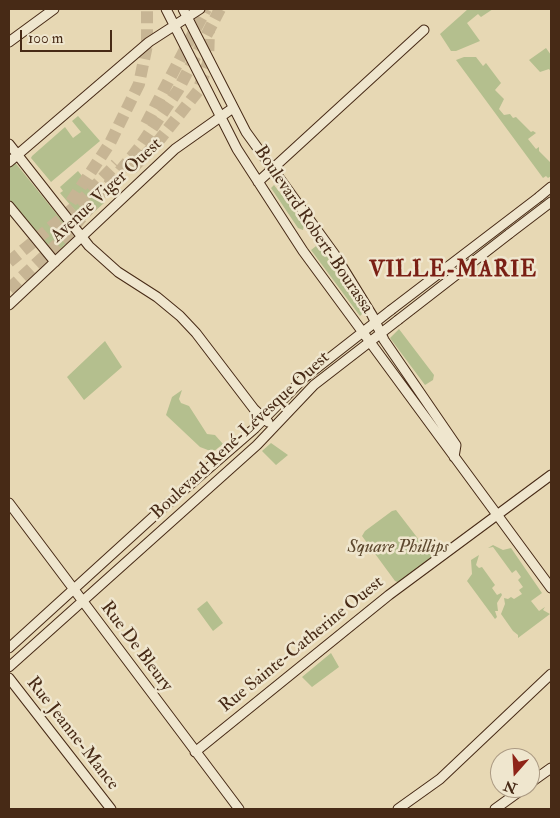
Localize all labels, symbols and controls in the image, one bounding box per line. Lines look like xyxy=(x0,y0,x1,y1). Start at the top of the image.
scale bar xyxy=(22,20,115,52)
text: 100 m xyxy=(28,29,63,48)
street label: Avenue Viger Ouest xyxy=(47,134,167,248)
street label: Boulevard Robert-Bourassa xyxy=(249,142,377,318)
district label: VILLE-MARIE xyxy=(368,258,538,284)
street label: Boulevard René-Lévesque Ouest xyxy=(147,348,335,524)
park label: Square Phillips xyxy=(348,537,448,559)
street label: Rue Sainte-Catherine Ouest xyxy=(216,572,388,718)
street label: Rue De Bleury xyxy=(95,598,177,696)
street label: Rue Jeanne-Mance xyxy=(21,673,123,795)
north arrow xyxy=(490,748,540,798)
text: N xyxy=(502,777,519,797)

